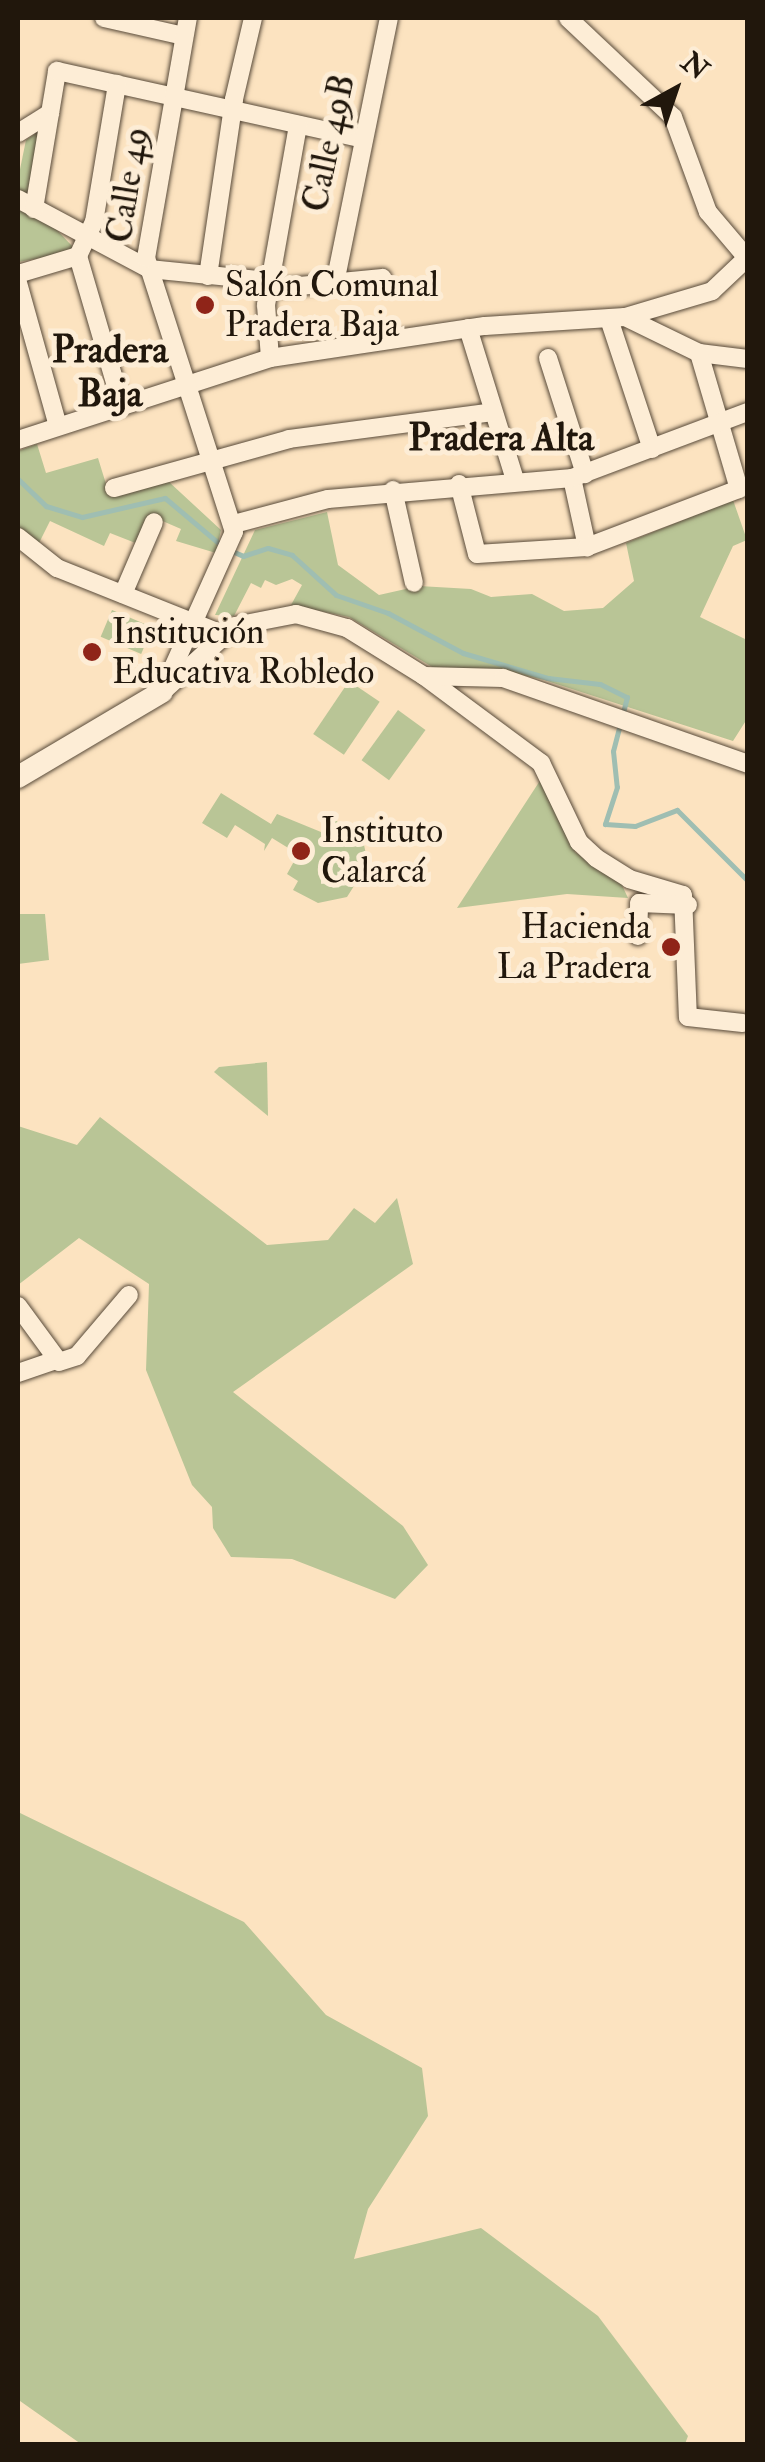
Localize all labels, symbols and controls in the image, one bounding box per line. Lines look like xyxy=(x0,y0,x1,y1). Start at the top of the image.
north arrow xyxy=(625,40,725,140)
text: N xyxy=(674,45,715,88)
street label: Calle 49B xyxy=(294,70,364,216)
street label: Calle 49 xyxy=(98,124,158,246)
place label: Salón Comunal Pradera Baja xyxy=(225,264,439,346)
marker: Salón Comunal Pradera Baja xyxy=(194,294,216,316)
district label: Pradera Baja xyxy=(52,328,168,418)
district label: Pradera Alta xyxy=(408,416,594,462)
place label: Institución Educativa Robledo xyxy=(112,611,374,693)
marker: Institución Educativa Robledo xyxy=(81,641,103,663)
place label: Instituto Calarcá xyxy=(321,810,443,892)
marker: Instituto Calarcá xyxy=(290,840,312,862)
place label: Hacienda La Pradera xyxy=(497,906,651,988)
marker: Hacienda La Pradera xyxy=(660,936,682,958)

